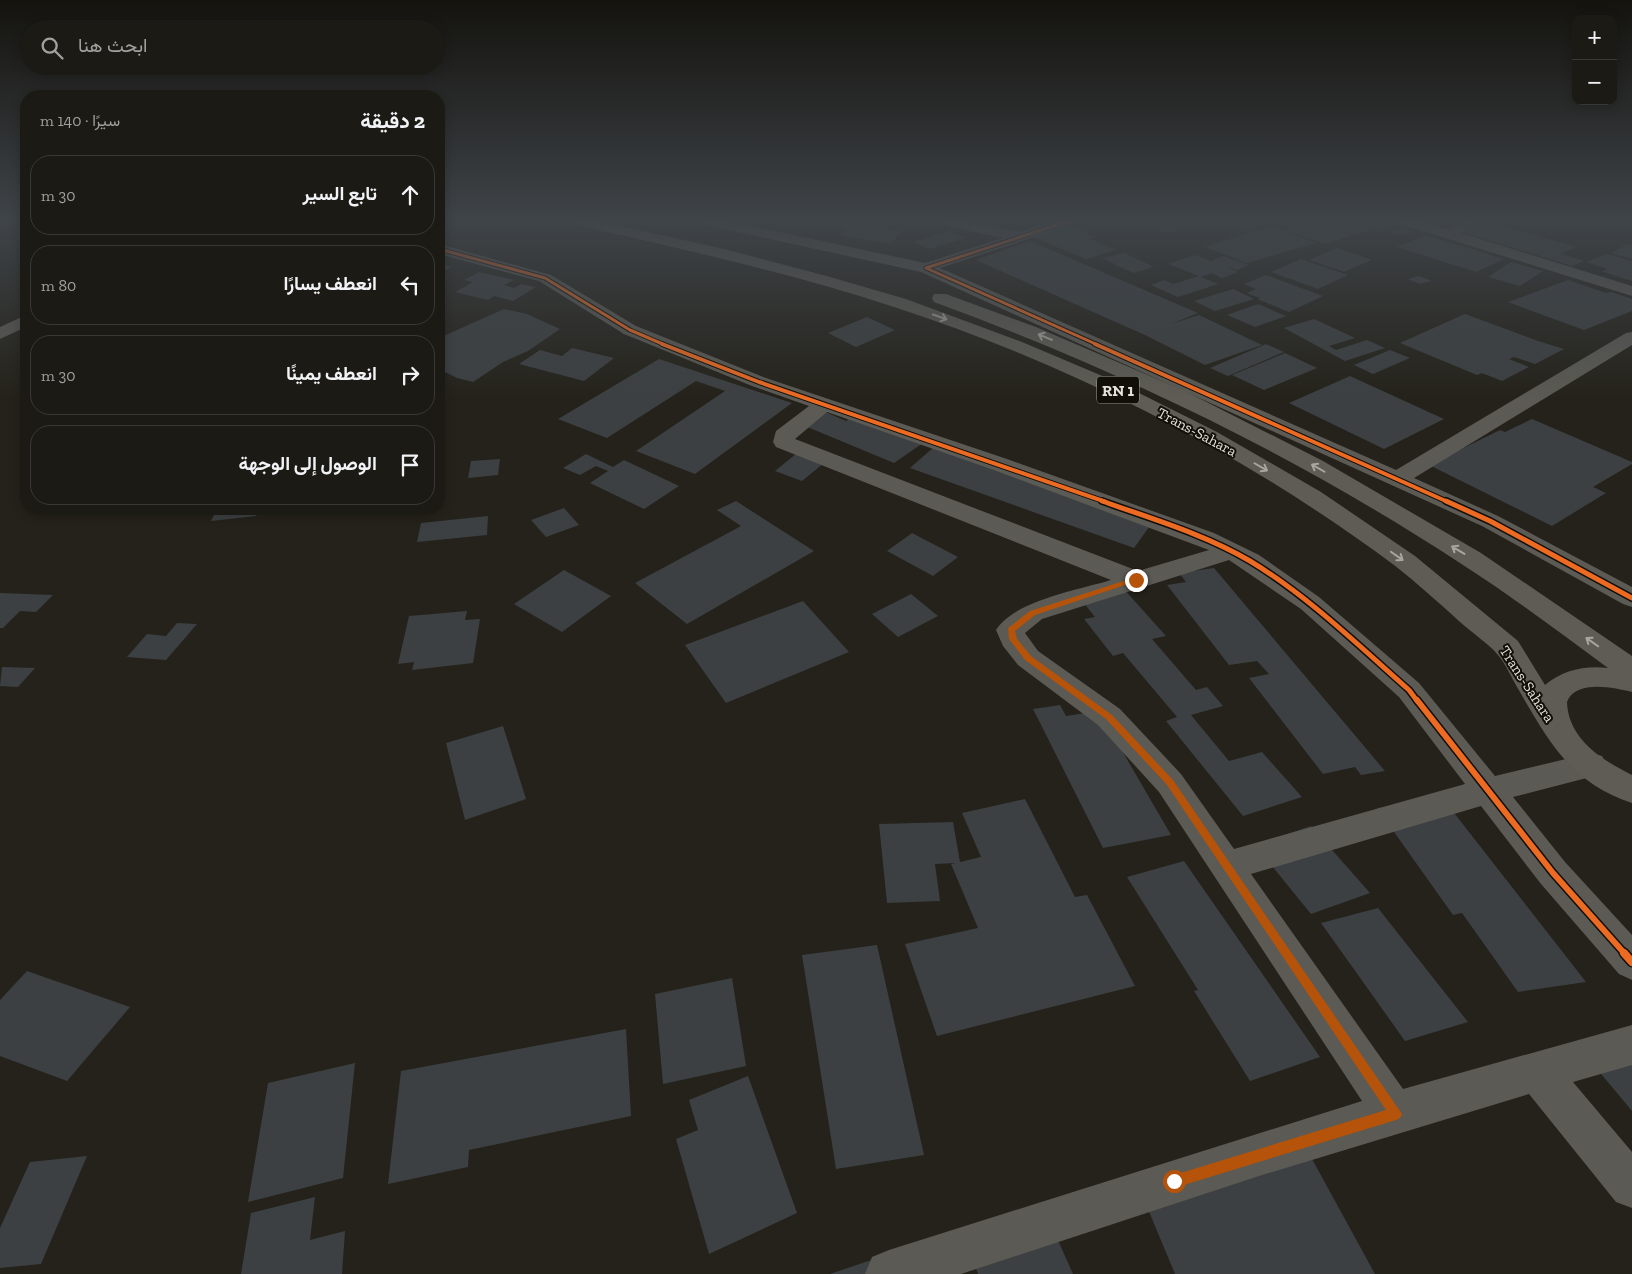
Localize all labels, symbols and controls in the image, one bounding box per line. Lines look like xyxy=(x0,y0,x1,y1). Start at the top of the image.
map controls xyxy=(1572,15,1617,105)
button: + xyxy=(1572,15,1617,60)
search box xyxy=(20,20,445,75)
icon: search xyxy=(38,34,66,62)
text: ابحث هنا xyxy=(78,34,148,57)
button: − xyxy=(1572,60,1617,105)
text: 2 دقيقة xyxy=(360,108,425,133)
text: سيرًا · 140 m xyxy=(40,111,120,130)
icon: ahead xyxy=(396,181,424,209)
text: تابع السير xyxy=(303,182,377,205)
text: 30 m xyxy=(41,186,76,205)
icon: left xyxy=(396,271,424,299)
text: انعطف يسارًا xyxy=(284,272,377,295)
text: 80 m xyxy=(41,276,76,295)
one-way arrow xyxy=(932,313,947,322)
one-way arrow xyxy=(1038,332,1053,342)
icon: right xyxy=(396,361,424,389)
text: انعطف يمينًا xyxy=(286,362,377,385)
text: 30 m xyxy=(41,366,76,385)
road number: RN 1 xyxy=(1097,376,1139,404)
street label: Trans-Sahara xyxy=(1154,404,1240,460)
icon: arrive xyxy=(396,451,424,479)
text: الوصول إلى الوجهة xyxy=(239,452,377,475)
one-way arrow xyxy=(1253,463,1268,472)
one-way arrow xyxy=(1310,463,1325,473)
one-way arrow xyxy=(1451,545,1465,555)
one-way arrow xyxy=(1390,551,1404,561)
route end xyxy=(1125,569,1148,592)
one-way arrow xyxy=(1585,637,1599,647)
street label: Trans-Sahara xyxy=(1496,642,1558,726)
route start xyxy=(1163,1170,1186,1193)

